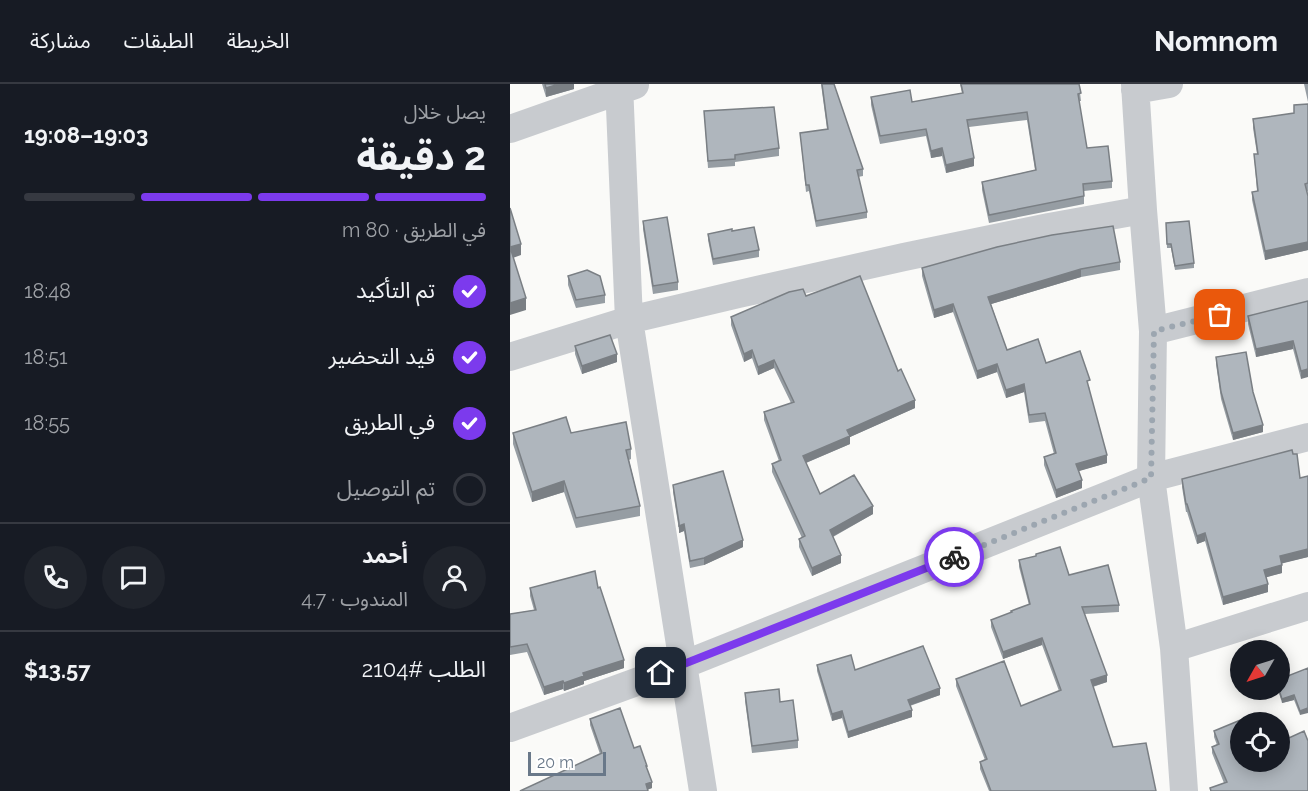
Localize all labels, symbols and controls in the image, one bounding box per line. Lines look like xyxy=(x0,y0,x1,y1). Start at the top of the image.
text: Nomnom xyxy=(1154,25,1278,58)
text: مشاركة xyxy=(30,28,91,53)
text: الطبقات xyxy=(124,28,194,53)
text: الخريطة xyxy=(227,28,290,53)
text: يصل خلال xyxy=(404,100,486,124)
text: 19:03–19:08 xyxy=(24,122,148,148)
text: 2 دقيقة xyxy=(357,133,486,179)
text: في الطريق · 80 m xyxy=(342,218,486,242)
icon: check xyxy=(453,275,486,308)
text: تم التأكيد xyxy=(356,277,435,303)
text: 18:48 xyxy=(24,279,71,303)
pin xyxy=(1194,289,1245,340)
icon: bag xyxy=(1203,298,1236,331)
icon: check xyxy=(453,341,486,374)
text: قيد التحضير xyxy=(329,343,435,369)
text: 18:51 xyxy=(24,345,68,369)
icon: check xyxy=(453,407,486,440)
text: في الطريق xyxy=(344,409,435,435)
text: 18:55 xyxy=(24,411,70,435)
text: تم التوصيل xyxy=(337,475,435,501)
courier xyxy=(924,527,984,587)
icon: bike xyxy=(938,541,971,574)
text: أحمد xyxy=(362,542,408,568)
button: phone xyxy=(24,546,87,609)
button: chat xyxy=(102,546,165,609)
button: person xyxy=(423,546,486,609)
text: المندوب · 4.7 xyxy=(301,587,408,611)
north arrow xyxy=(1230,640,1290,700)
map controls xyxy=(1230,640,1290,772)
pin xyxy=(635,647,686,698)
text: الطلب #2104 xyxy=(362,656,486,682)
icon: home xyxy=(644,656,677,689)
text: $13.57 xyxy=(24,657,91,683)
button: locate xyxy=(1230,712,1290,772)
scale bar xyxy=(528,749,606,776)
text: 20 m xyxy=(537,753,574,772)

